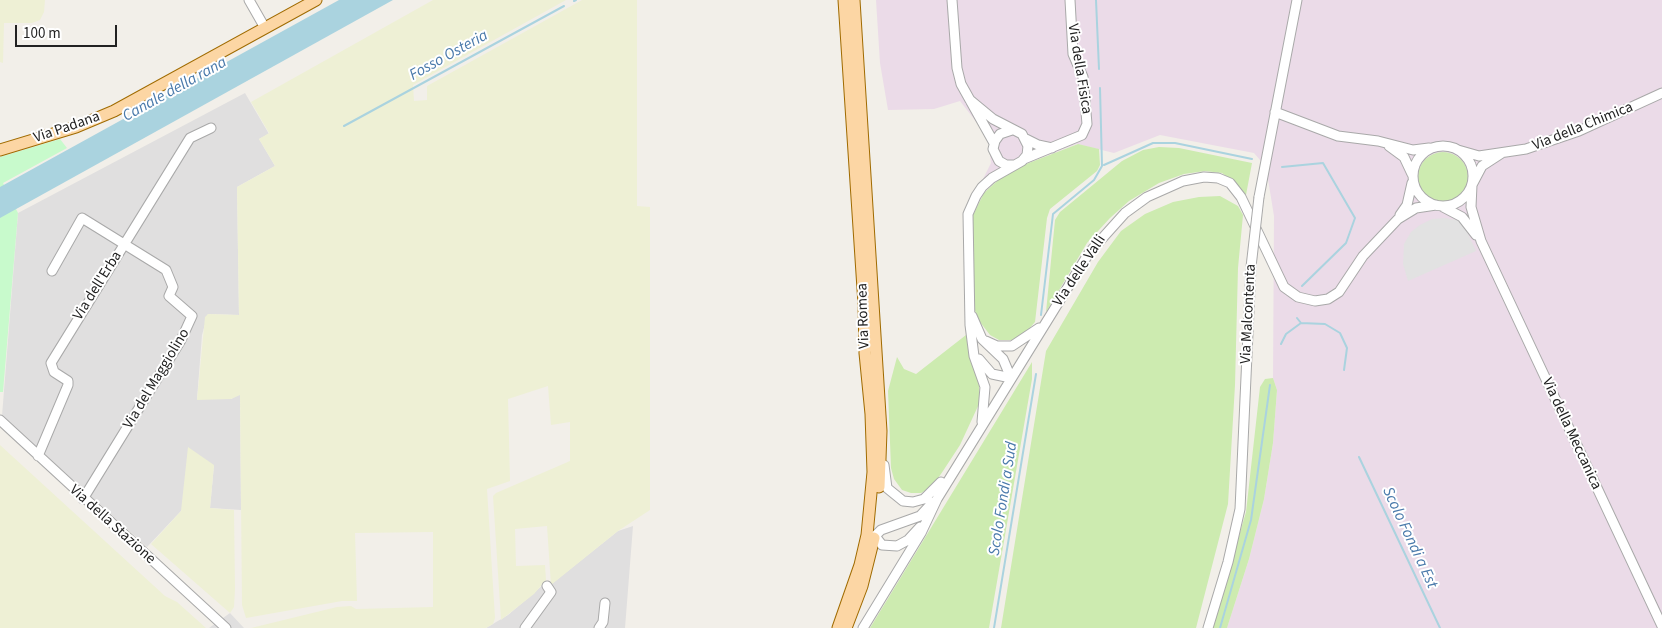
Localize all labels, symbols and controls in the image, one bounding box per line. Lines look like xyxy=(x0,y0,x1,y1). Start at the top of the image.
scale bar xyxy=(18,15,120,47)
text: 100 m xyxy=(23,23,61,44)
street label: Via della Fisica xyxy=(1063,23,1095,115)
water label: Fosso Osteria xyxy=(406,27,492,85)
water label: Canale della rana xyxy=(120,53,230,127)
street label: Via della Chimica xyxy=(1530,99,1636,155)
street label: Via Padana xyxy=(31,108,103,148)
street label: Via delle Valli xyxy=(1050,232,1110,310)
street label: Via dell'Erba xyxy=(70,248,126,324)
street label: Via Malcontenta xyxy=(1237,264,1261,364)
street label: Via Romea xyxy=(854,283,874,349)
street label: Via del Maggiolino xyxy=(120,326,194,432)
street label: Via della Meccanica xyxy=(1537,375,1605,493)
water label: Scolo Fondi a Sud xyxy=(986,441,1022,557)
street label: Via della Stazione xyxy=(65,482,159,568)
water label: Scolo Fondi a Est xyxy=(1377,484,1441,592)

